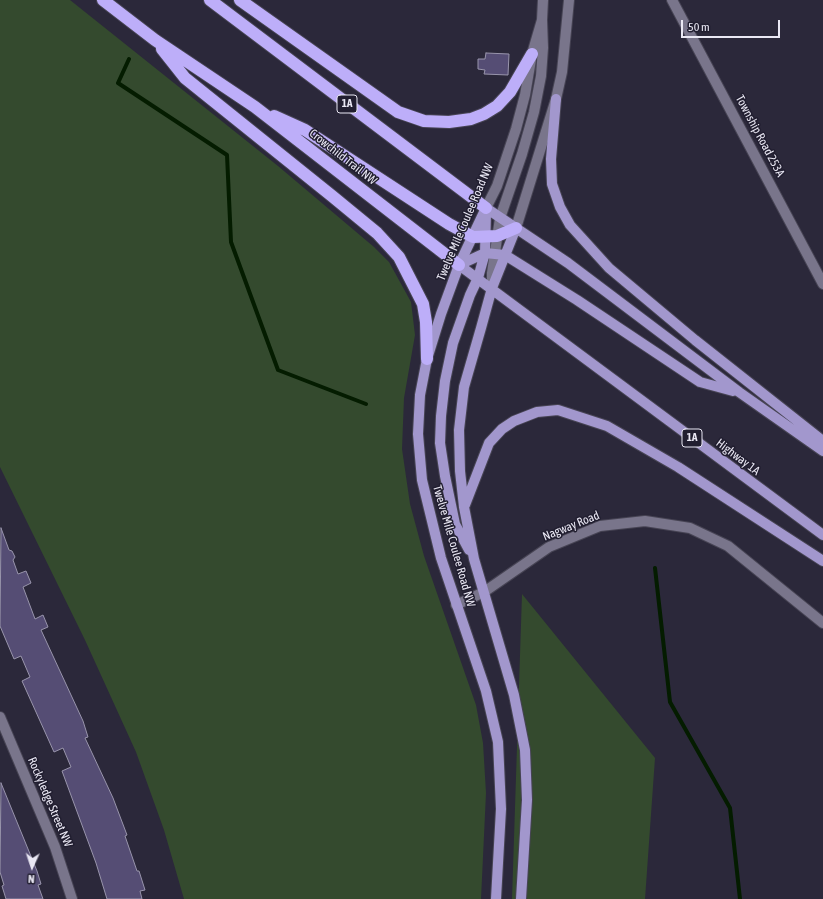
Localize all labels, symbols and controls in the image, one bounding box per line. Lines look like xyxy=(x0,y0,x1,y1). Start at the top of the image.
scale bar xyxy=(683,12,782,38)
text: 50 m xyxy=(688,20,710,34)
street label: Township Road 253A xyxy=(732,93,788,179)
road number: 1A xyxy=(337,95,357,113)
street label: Crowchild Trail NW xyxy=(306,126,380,188)
street label: Twelve Mile Coulee Road NW xyxy=(434,161,496,283)
road number: 1A xyxy=(682,429,702,447)
street label: Highway 1A xyxy=(713,436,763,478)
street label: Twelve Mile Coulee Road NW xyxy=(430,483,478,609)
street label: Nagway Road xyxy=(541,508,601,544)
street label: Rockyledge Street NW xyxy=(25,755,75,849)
north arrow xyxy=(12,847,52,887)
text: N xyxy=(28,873,35,885)

